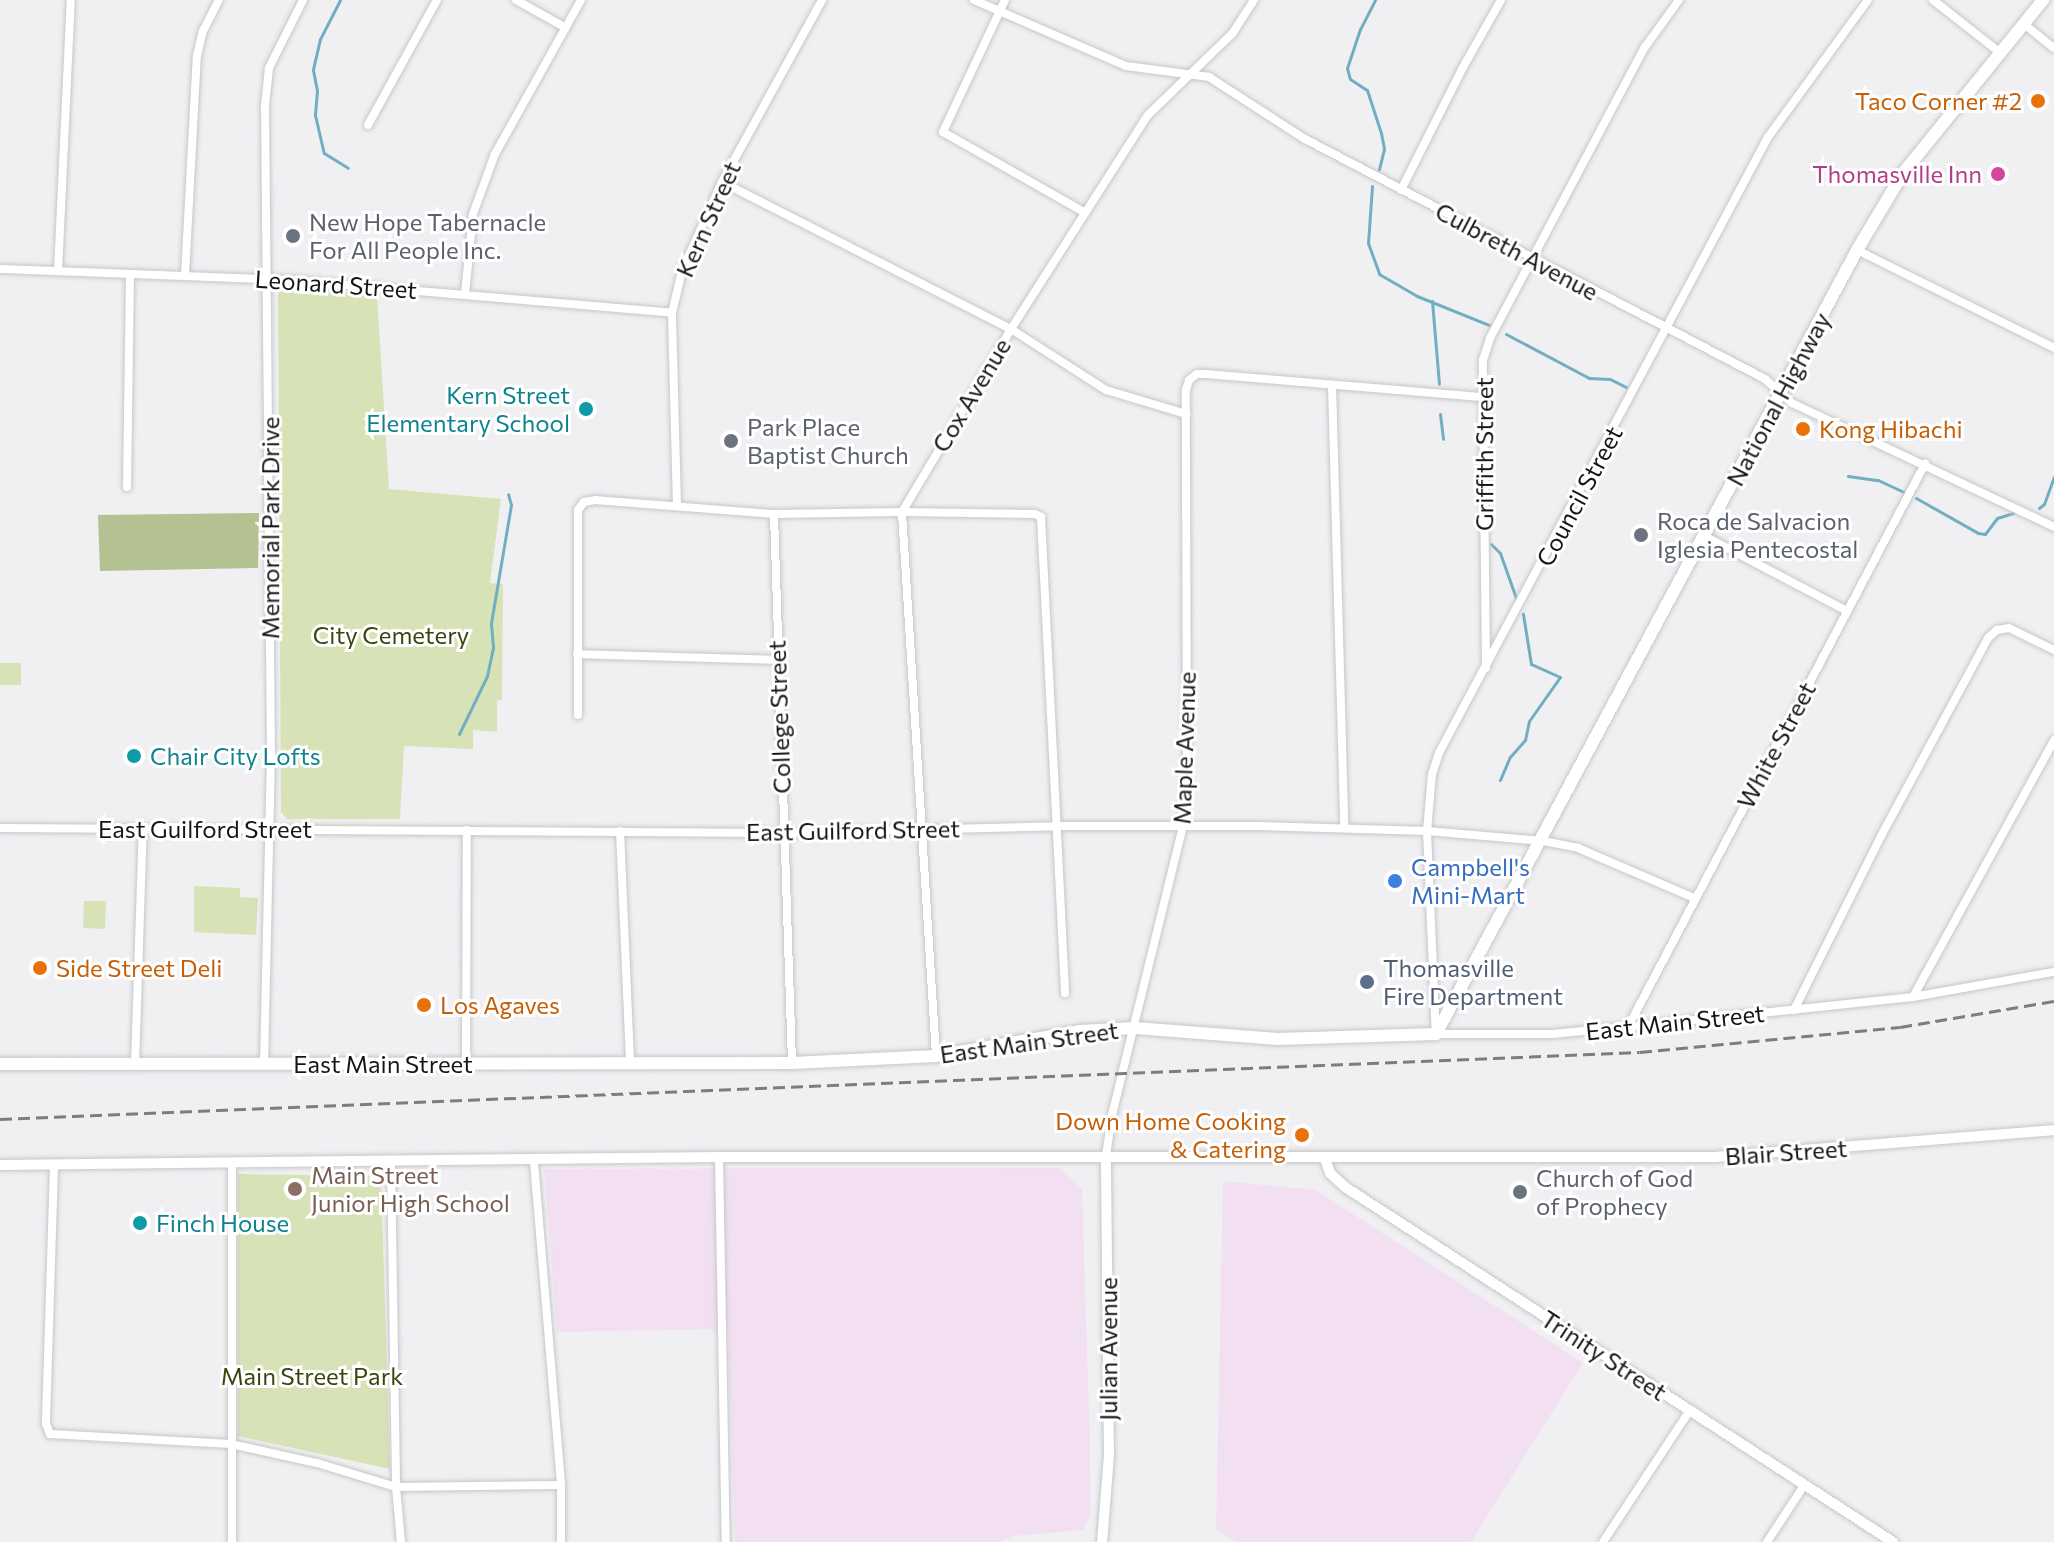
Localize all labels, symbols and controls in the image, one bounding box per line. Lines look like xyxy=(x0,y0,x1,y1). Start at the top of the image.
place label: Taco Corner #2 xyxy=(1855,87,2022,115)
marker: Taco Corner #2 xyxy=(2029,92,2047,110)
street label: Kern Street xyxy=(670,157,746,281)
place label: Thomasville Inn xyxy=(1812,160,1982,188)
marker: Thomasville Inn xyxy=(1989,165,2007,183)
street label: Culbreth Avenue xyxy=(1431,196,1603,306)
place label: New Hope Tabernacle For All People Inc. xyxy=(309,208,546,264)
marker: New Hope Tabernacle For All People Inc. xyxy=(284,227,302,245)
street label: Leonard Street xyxy=(254,264,418,304)
street label: National Highway xyxy=(1720,307,1836,491)
street label: Cox Avenue xyxy=(926,333,1016,457)
street label: Griffith Street xyxy=(1470,377,1498,531)
place label: Kern Street Elementary School xyxy=(366,381,570,437)
marker: Kern Street Elementary School xyxy=(577,400,595,418)
place label: Park Place Baptist Church xyxy=(747,413,909,469)
place label: Kong Hibachi xyxy=(1819,415,1963,443)
street label: Memorial Park Drive xyxy=(256,417,284,639)
marker: Kong Hibachi xyxy=(1794,420,1812,438)
street label: Council Street xyxy=(1530,421,1628,571)
marker: Park Place Baptist Church xyxy=(722,432,740,450)
place label: Roca de Salvacion Iglesia Pentecostal xyxy=(1657,507,1858,563)
marker: Roca de Salvacion Iglesia Pentecostal xyxy=(1632,526,1650,544)
park label: City Cemetery xyxy=(313,621,469,649)
street label: College Street xyxy=(762,640,796,794)
street label: Maple Avenue xyxy=(1167,671,1201,825)
street label: White Street xyxy=(1731,677,1821,813)
place label: Chair City Lofts xyxy=(150,742,321,770)
marker: Chair City Lofts xyxy=(125,747,143,765)
street label: East Guilford Street xyxy=(746,814,960,846)
street label: East Guilford Street xyxy=(98,815,312,843)
place label: Campbell's Mini-Mart xyxy=(1411,853,1530,909)
marker: Campbell's Mini-Mart xyxy=(1386,872,1404,890)
place label: Side Street Deli xyxy=(56,954,222,982)
place label: Thomasville Fire Department xyxy=(1383,954,1563,1010)
marker: Side Street Deli xyxy=(31,959,49,977)
marker: Thomasville Fire Department xyxy=(1358,973,1376,991)
place label: Los Agaves xyxy=(440,991,560,1019)
marker: Los Agaves xyxy=(415,996,433,1014)
street label: East Main Street xyxy=(1584,998,1766,1046)
street label: East Main Street xyxy=(938,1015,1120,1069)
street label: East Main Street xyxy=(293,1050,473,1078)
place label: Down Home Cooking & Catering xyxy=(1055,1107,1286,1163)
marker: Down Home Cooking & Catering xyxy=(1293,1126,1311,1144)
street label: Blair Street xyxy=(1724,1133,1848,1171)
place label: Main Street Junior High School xyxy=(311,1161,510,1217)
place label: Church of God of Prophecy xyxy=(1536,1164,1693,1220)
marker: Main Street Junior High School xyxy=(286,1180,304,1198)
marker: Church of God of Prophecy xyxy=(1511,1183,1529,1201)
place label: Finch House xyxy=(156,1209,289,1237)
marker: Finch House xyxy=(131,1214,149,1232)
street label: Julian Avenue xyxy=(1094,1277,1122,1421)
street label: Trinity Street xyxy=(1536,1304,1672,1406)
park label: Main Street Park xyxy=(221,1362,403,1390)

